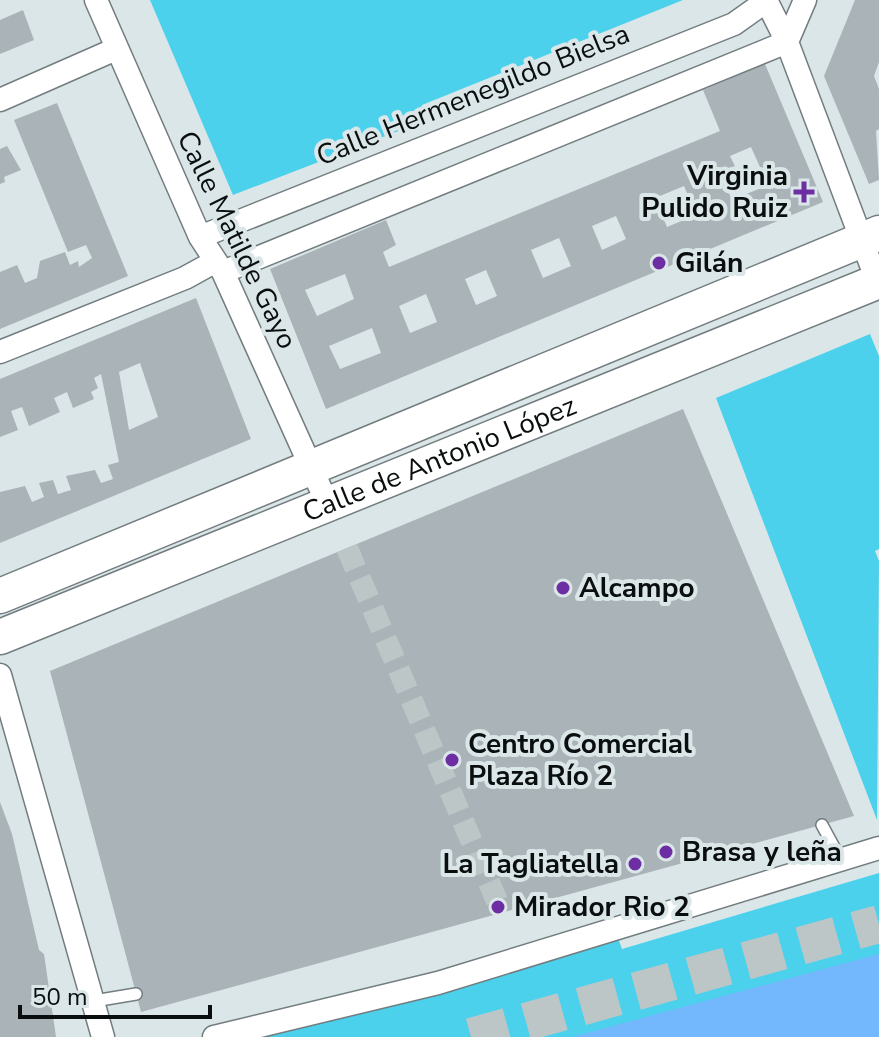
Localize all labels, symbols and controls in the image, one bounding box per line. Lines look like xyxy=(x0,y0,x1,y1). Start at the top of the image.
street label: Calle Hermenegildo Bielsa xyxy=(311,15,635,175)
street label: Calle Matilde Gayo xyxy=(168,125,306,355)
place label: Virginia Pulido Ruiz xyxy=(641,157,788,227)
marker: Virginia Pulido Ruiz xyxy=(795,183,813,201)
place label: Gilán xyxy=(675,244,743,282)
marker: Gilán xyxy=(650,254,668,272)
street label: Calle de Antonio López xyxy=(297,387,582,531)
place label: Alcampo xyxy=(579,569,695,607)
marker: Alcampo xyxy=(554,579,572,597)
place label: Centro Comercial Plaza Río 2 xyxy=(468,725,692,795)
marker: Centro Comercial Plaza Río 2 xyxy=(443,751,461,769)
place label: Brasa y leña xyxy=(682,833,842,871)
marker: Brasa y leña xyxy=(657,843,675,861)
place label: La Tagliatella xyxy=(443,845,619,883)
marker: La Tagliatella xyxy=(626,855,644,873)
place label: Mirador Rio 2 xyxy=(514,888,690,926)
marker: Mirador Rio 2 xyxy=(489,898,507,916)
scale bar xyxy=(20,969,210,1019)
text: 50 m xyxy=(32,981,88,1013)

